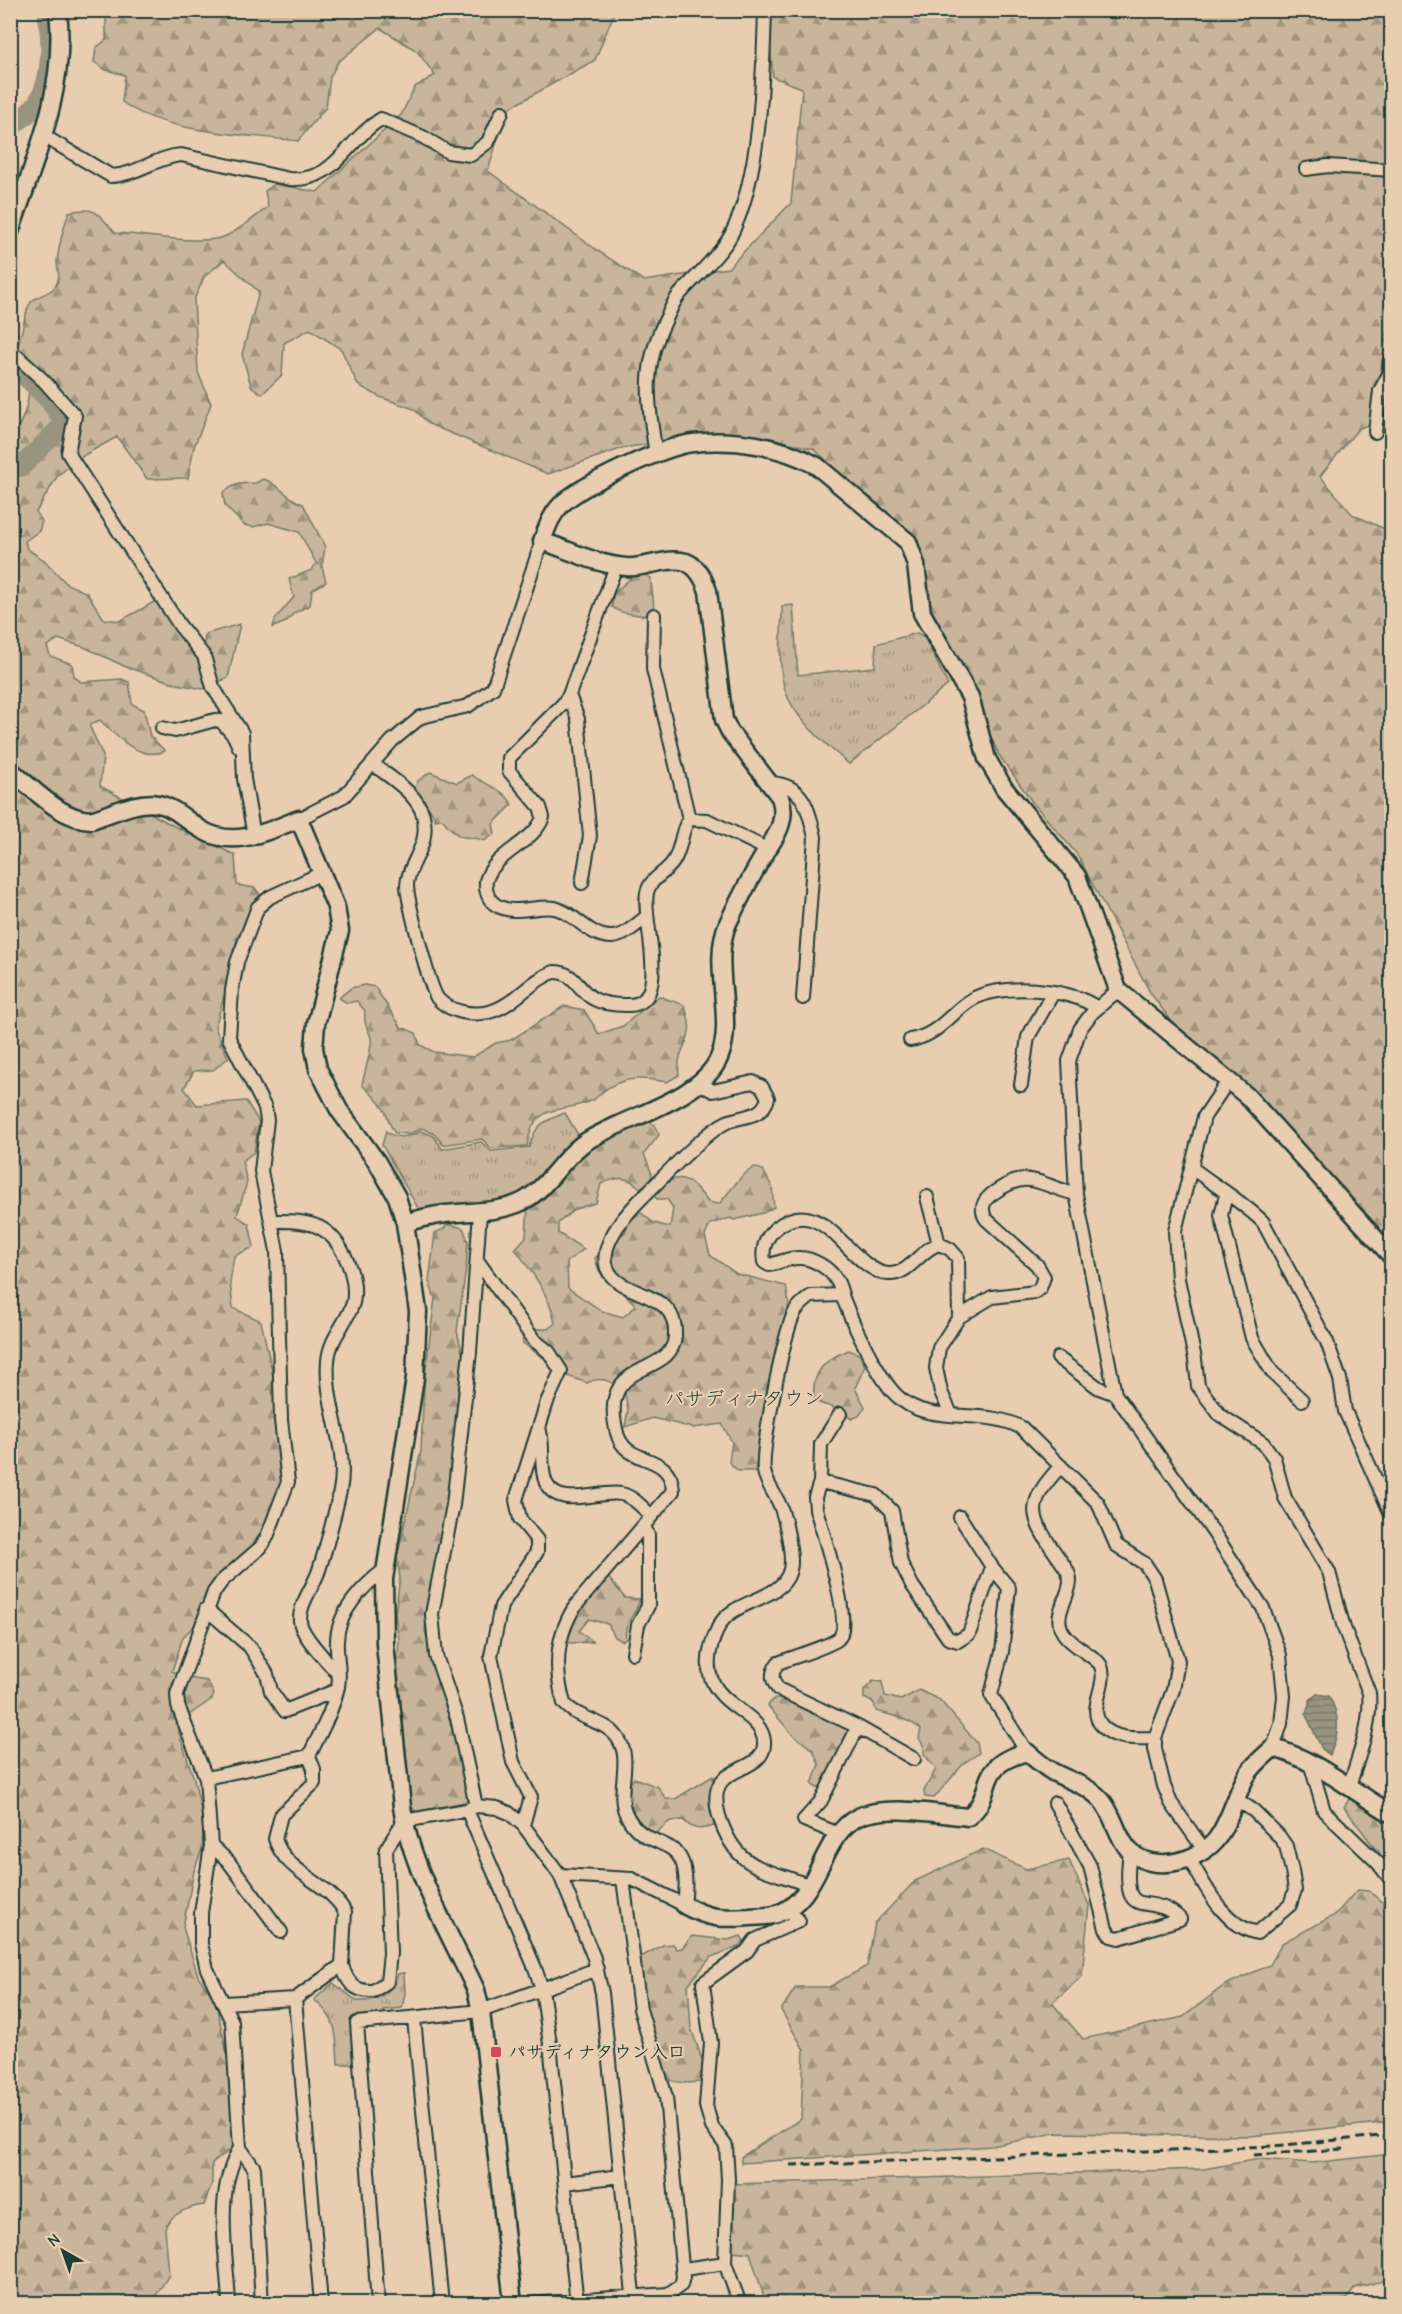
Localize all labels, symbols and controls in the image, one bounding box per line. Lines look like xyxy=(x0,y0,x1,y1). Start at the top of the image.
district label: パサディナタウン xyxy=(664,1387,824,1410)
place label: パサディナタウン入口 xyxy=(508,2042,685,2063)
marker: パサディナタウン入口 xyxy=(489,2045,503,2059)
north arrow xyxy=(33,2221,93,2281)
text: N xyxy=(44,2230,64,2251)

